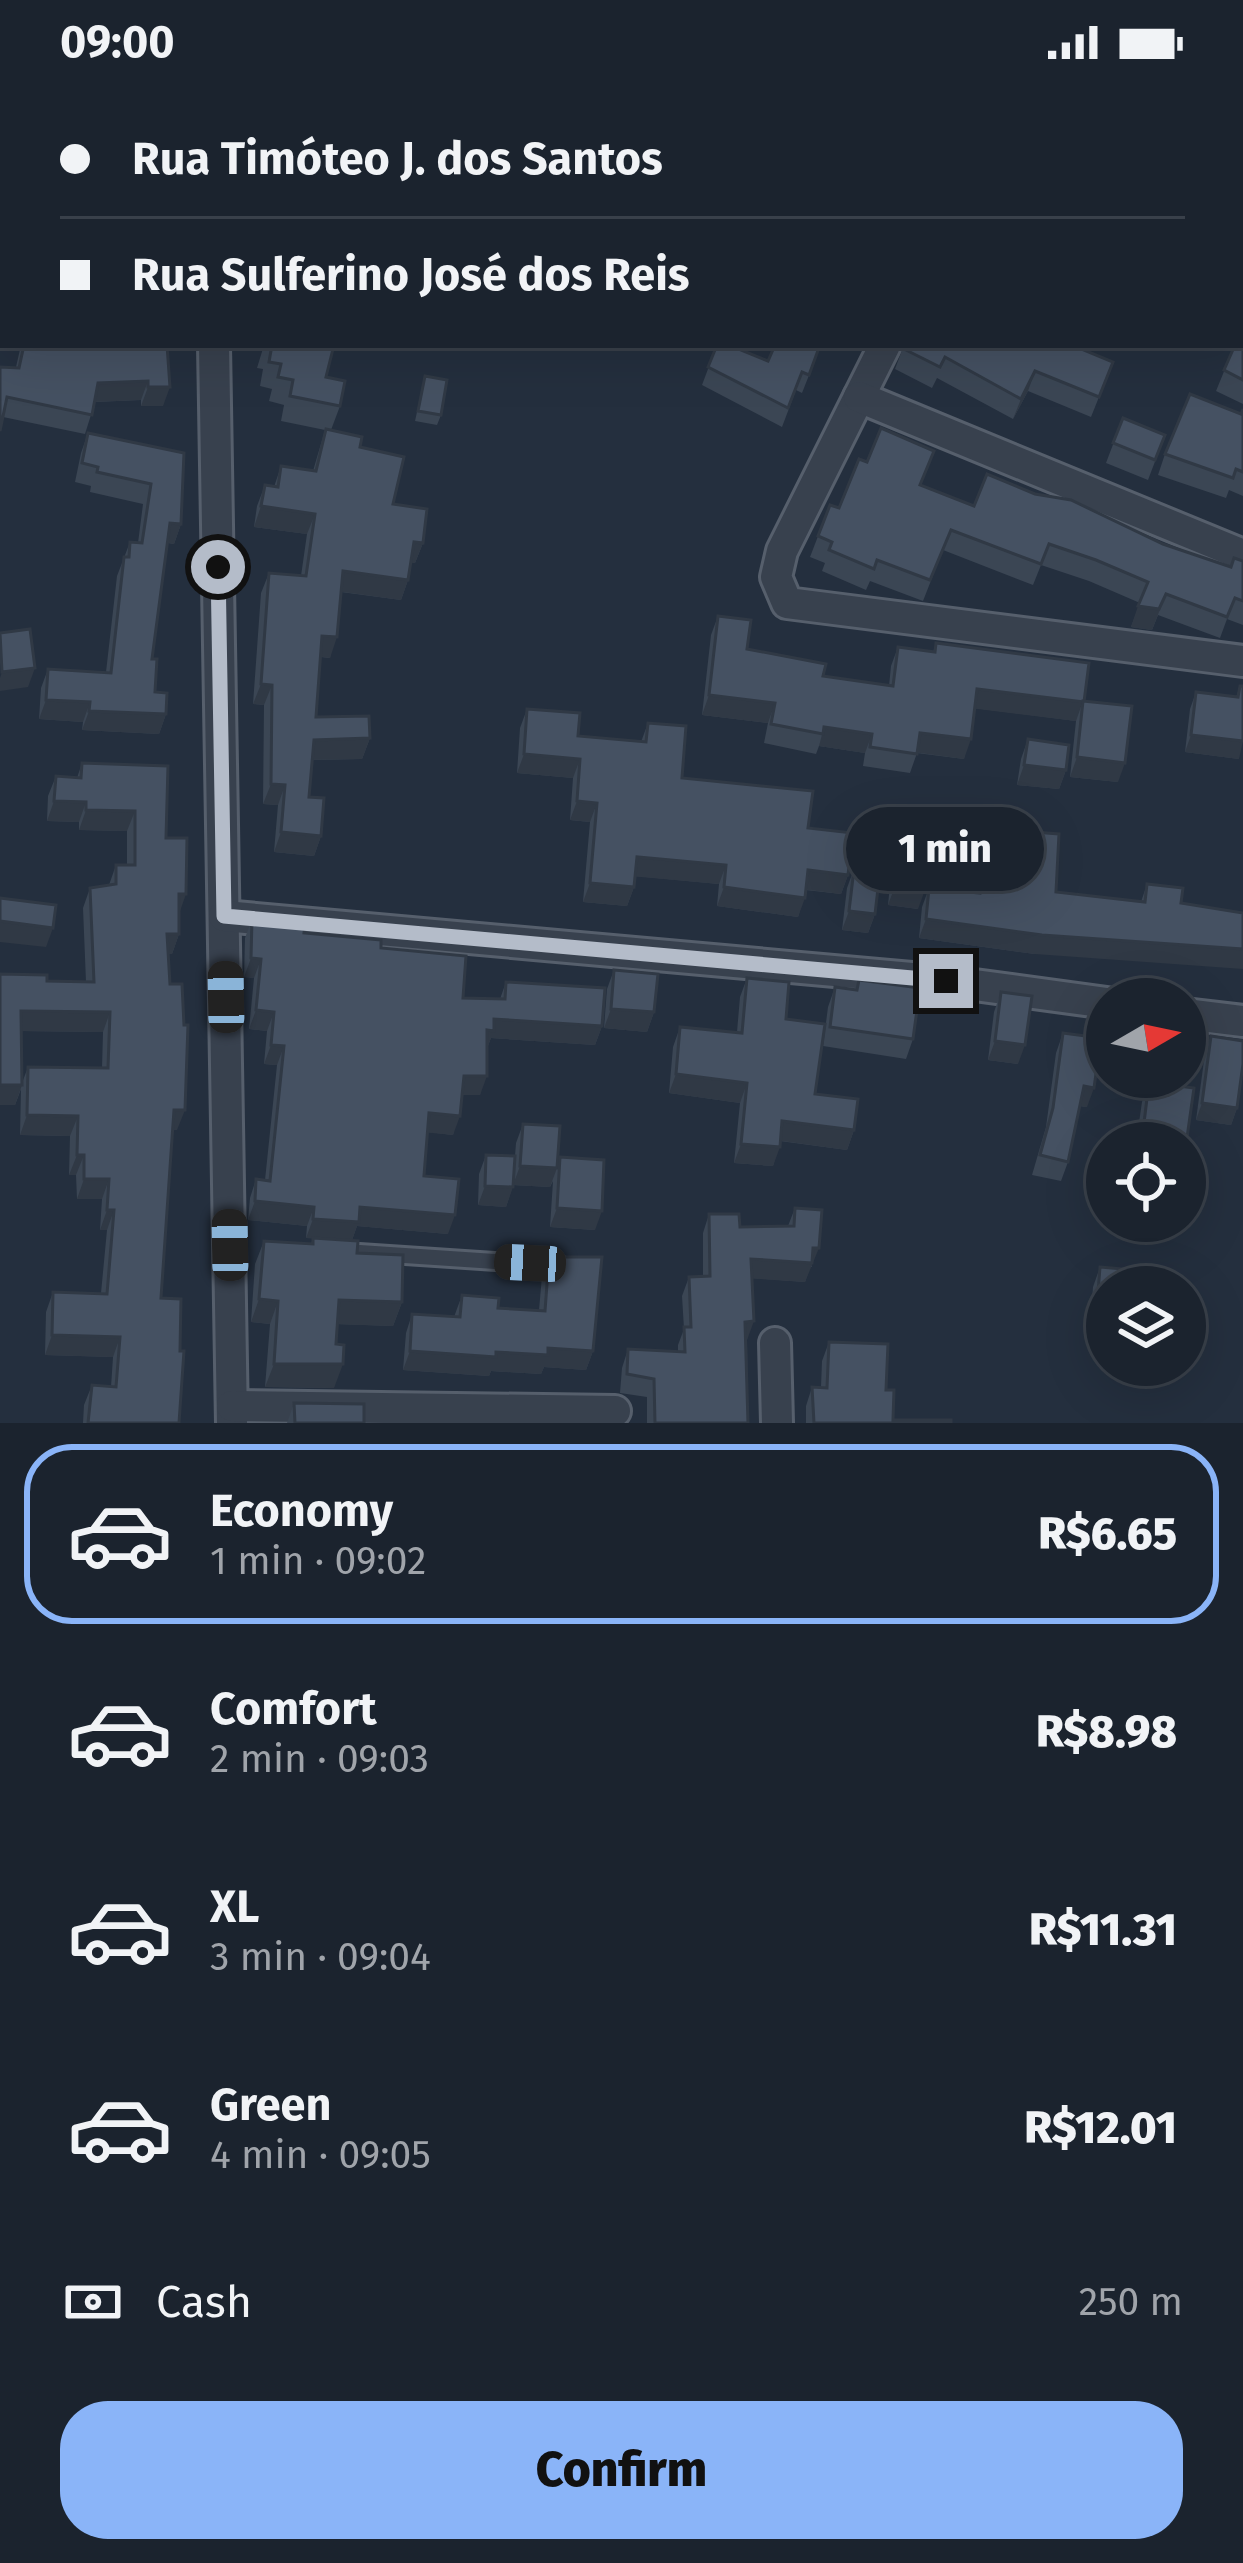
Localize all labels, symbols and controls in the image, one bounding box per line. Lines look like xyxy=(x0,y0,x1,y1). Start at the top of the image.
text: 09:00 xyxy=(60,15,175,69)
text: Rua Timóteo J. dos Santos xyxy=(132,132,663,186)
text: Rua Sulferino José dos Reis xyxy=(132,248,690,302)
route start xyxy=(191,540,245,594)
callout: 1 min xyxy=(847,807,1045,891)
text: 1 min xyxy=(898,826,992,872)
route end xyxy=(919,954,973,1008)
car xyxy=(207,961,245,1033)
north arrow xyxy=(1086,978,1206,1098)
map controls xyxy=(1086,978,1206,1386)
button: locate xyxy=(1086,1122,1206,1242)
car xyxy=(211,1209,249,1281)
car xyxy=(493,1243,567,1283)
button: layers xyxy=(1086,1266,1206,1386)
icon: car xyxy=(66,1480,174,1588)
text: Economy xyxy=(210,1484,393,1538)
text: R$6.65 xyxy=(1038,1507,1177,1561)
text: 1 min · 09:02 xyxy=(210,1538,426,1584)
icon: car xyxy=(66,1678,174,1786)
text: Comfort xyxy=(210,1682,377,1736)
text: R$8.98 xyxy=(1036,1705,1177,1759)
text: 2 min · 09:03 xyxy=(210,1736,429,1782)
icon: car xyxy=(66,1876,174,1984)
text: XL xyxy=(210,1880,259,1934)
text: R$11.31 xyxy=(1029,1903,1177,1957)
text: 3 min · 09:04 xyxy=(210,1934,431,1980)
icon: car xyxy=(66,2074,174,2182)
text: Green xyxy=(210,2078,331,2132)
text: R$12.01 xyxy=(1024,2101,1177,2155)
text: 4 min · 09:05 xyxy=(210,2132,431,2178)
icon: cash xyxy=(60,2269,126,2335)
text: Cash xyxy=(156,2275,252,2329)
text: 250 m xyxy=(1079,2279,1183,2325)
button: Confirm xyxy=(60,2401,1183,2539)

